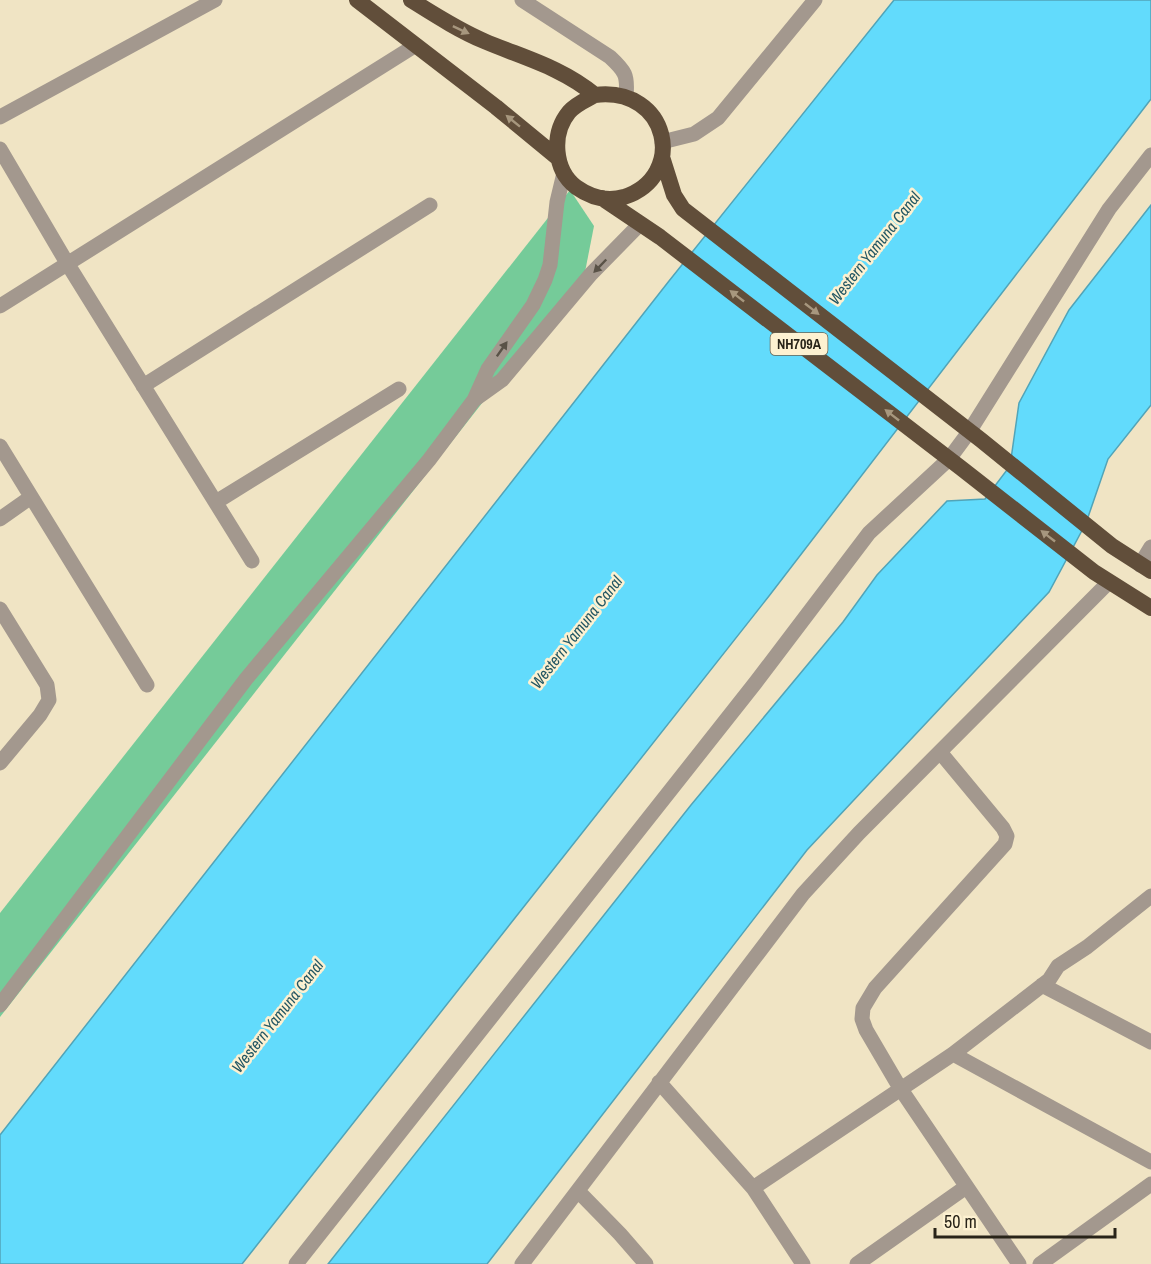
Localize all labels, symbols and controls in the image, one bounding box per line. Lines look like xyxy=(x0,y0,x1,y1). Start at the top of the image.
one-way arrow xyxy=(452,26,469,35)
one-way arrow xyxy=(505,115,520,127)
water label: Western Yamuna Canal xyxy=(823,186,926,309)
one-way arrow xyxy=(593,258,607,272)
one-way arrow xyxy=(730,291,745,303)
one-way arrow xyxy=(804,303,819,315)
road number: NH709A xyxy=(770,333,828,355)
one-way arrow xyxy=(496,342,508,358)
one-way arrow xyxy=(884,410,899,422)
one-way arrow xyxy=(1040,531,1055,543)
water label: Western Yamuna Canal xyxy=(525,570,628,693)
water label: Western Yamuna Canal xyxy=(226,954,329,1077)
scale bar xyxy=(935,1201,1115,1239)
text: 50 m xyxy=(944,1209,977,1234)

